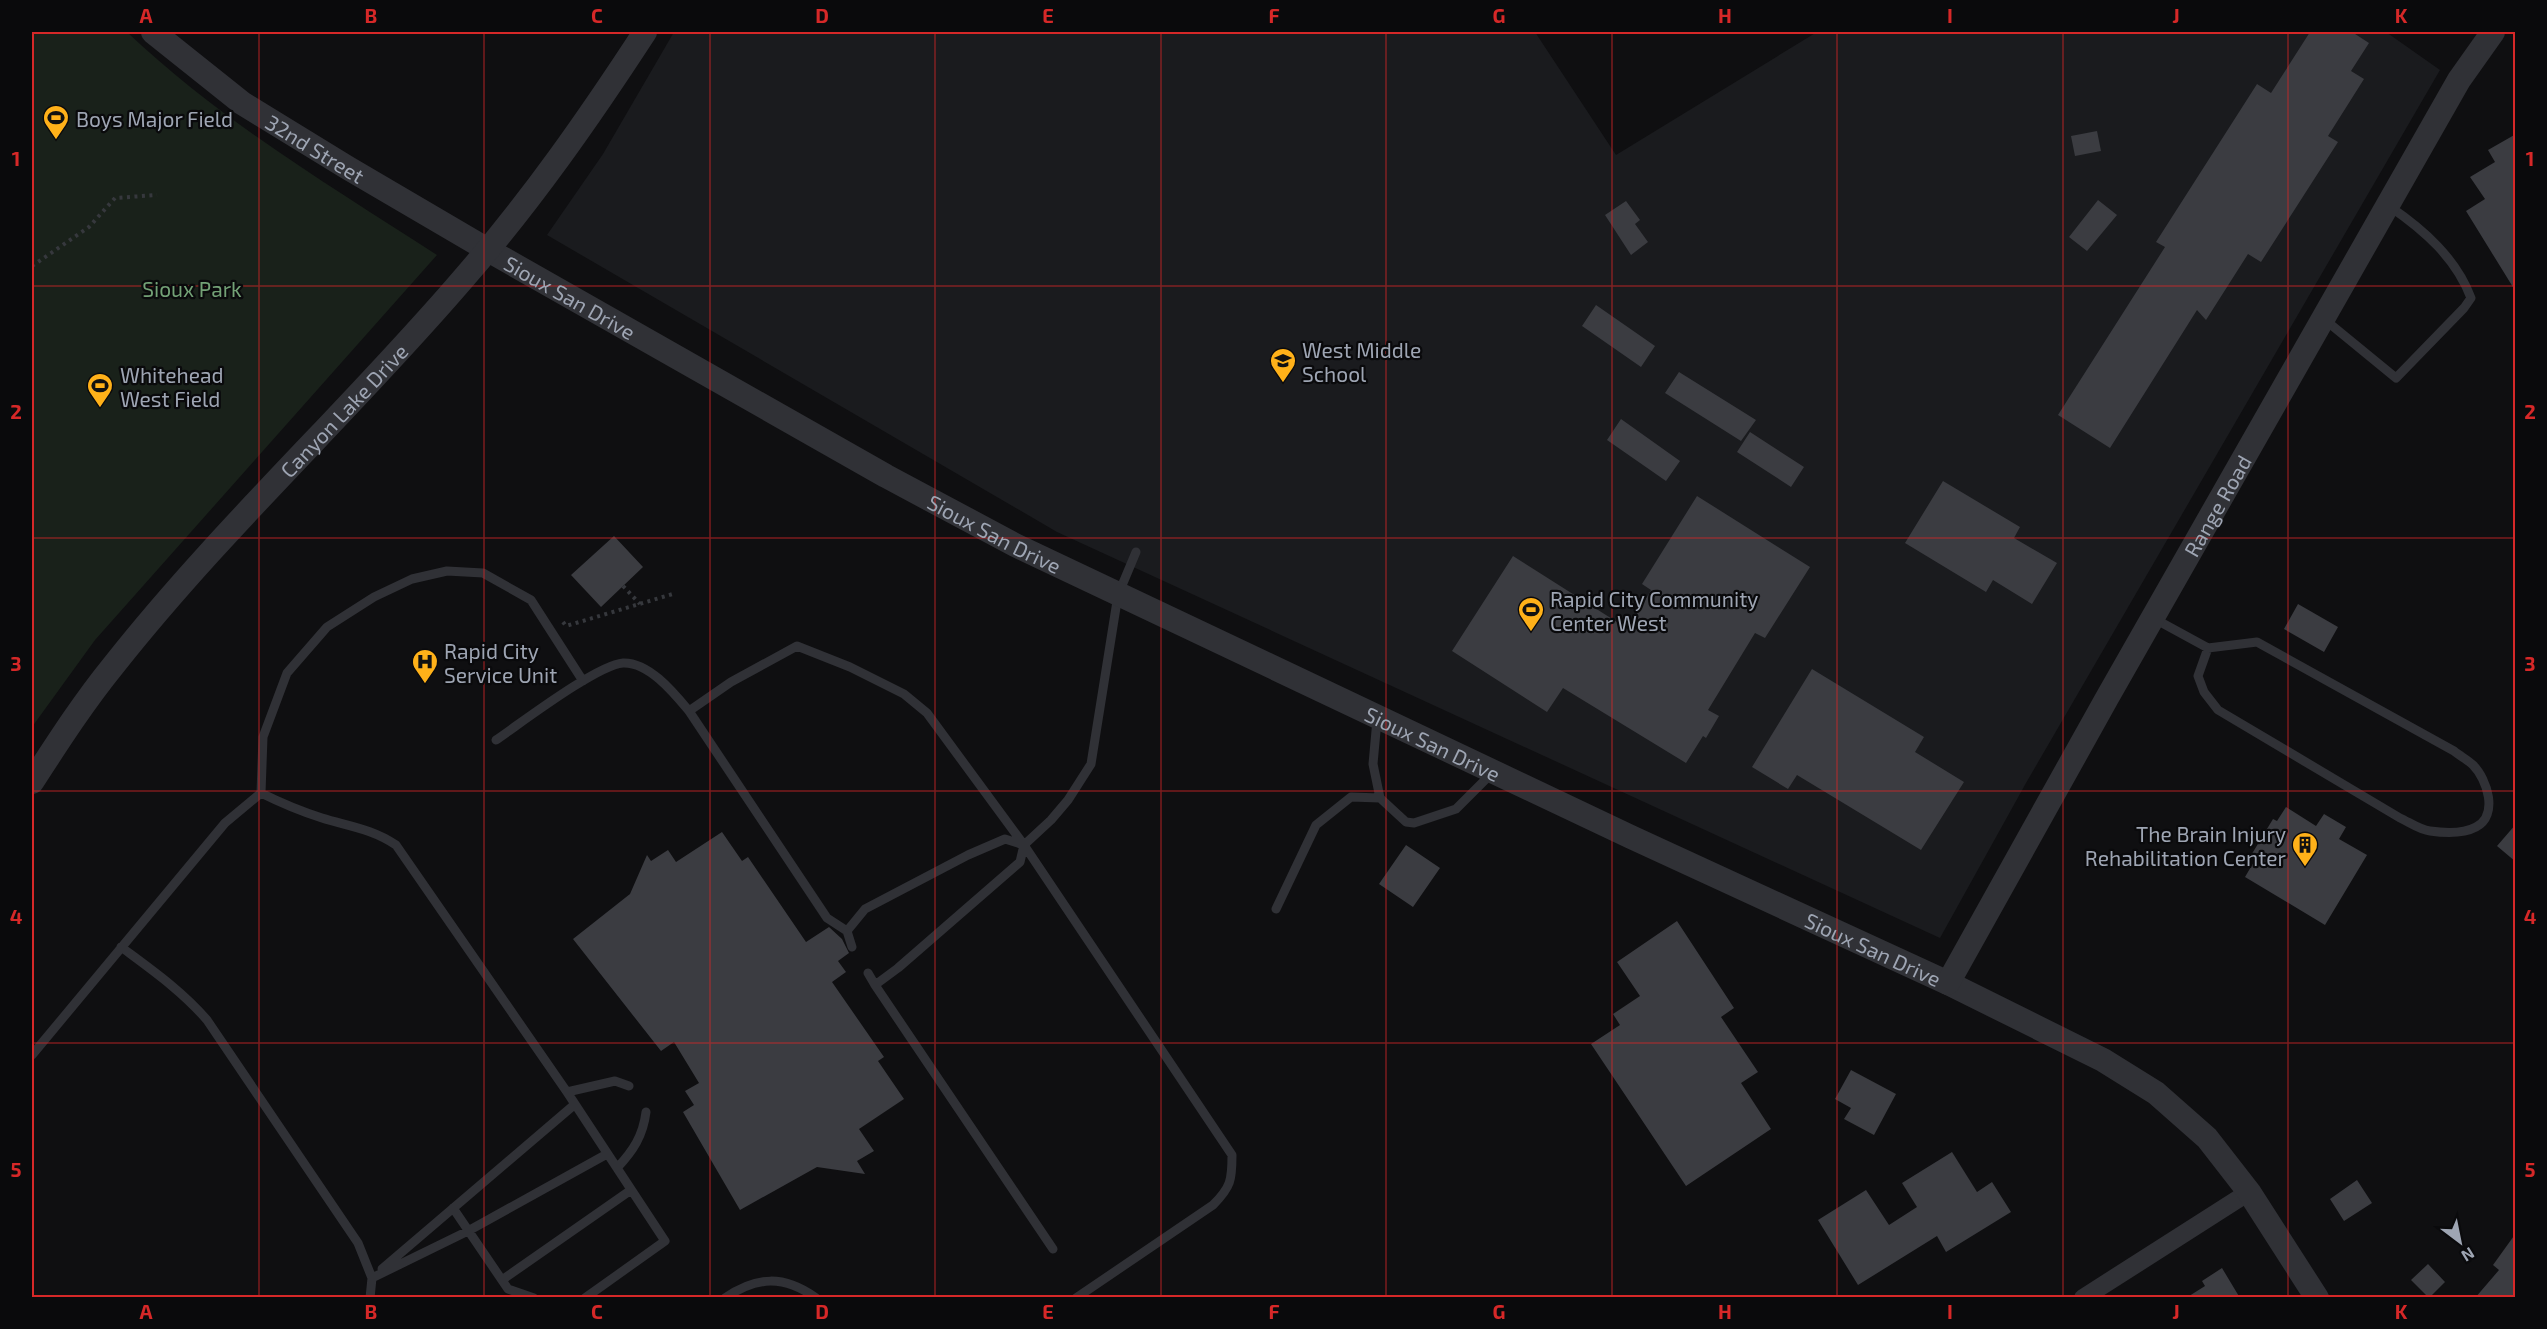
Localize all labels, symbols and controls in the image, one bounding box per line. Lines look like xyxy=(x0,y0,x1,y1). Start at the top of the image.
text: A xyxy=(139,3,153,27)
text: B xyxy=(365,3,377,27)
text: C xyxy=(591,3,603,27)
text: D xyxy=(815,3,829,27)
text: E xyxy=(1042,3,1054,27)
text: F xyxy=(1268,3,1280,27)
text: G xyxy=(1493,3,1505,27)
text: H xyxy=(1718,3,1732,27)
text: I xyxy=(1947,3,1953,27)
text: J xyxy=(2172,3,2180,27)
text: K xyxy=(2395,3,2408,27)
sports icon: Boys Major Field xyxy=(41,103,71,141)
place label: Boys Major Field xyxy=(76,106,233,132)
street label: 32nd Street xyxy=(262,108,369,187)
text: 1 xyxy=(12,146,20,170)
text: 1 xyxy=(2526,146,2534,170)
street label: Sioux San Drive xyxy=(500,250,640,344)
park label: Sioux Park xyxy=(142,276,242,301)
place label: West Middle School xyxy=(1302,337,1421,386)
street label: Canyon Lake Drive xyxy=(274,338,412,482)
school or university icon: West Middle School xyxy=(1268,346,1298,384)
place label: Whitehead West Field xyxy=(120,362,224,411)
sports icon: Whitehead West Field xyxy=(85,371,115,409)
text: 2 xyxy=(10,399,22,423)
text: 2 xyxy=(2524,399,2536,423)
street label: Range Road xyxy=(2178,450,2255,561)
street label: Sioux San Drive xyxy=(924,488,1066,578)
place label: Rapid City Community Center West xyxy=(1550,586,1758,635)
sports icon: Rapid City Community Center West xyxy=(1516,595,1546,633)
place label: Rapid City Service Unit xyxy=(444,638,557,687)
hospital icon: Rapid City Service Unit xyxy=(410,647,440,685)
text: 3 xyxy=(10,651,22,675)
text: 3 xyxy=(2524,651,2536,675)
street label: Sioux San Drive xyxy=(1361,700,1505,786)
place label: The Brain Injury Rehabilitation Center xyxy=(2085,821,2287,870)
building icon: The Brain Injury Rehabilitation Center xyxy=(2290,830,2320,868)
text: 4 xyxy=(10,904,23,928)
text: 4 xyxy=(2524,904,2537,928)
street label: Sioux San Drive xyxy=(1802,907,1945,991)
text: 5 xyxy=(10,1157,22,1181)
text: 5 xyxy=(2524,1157,2536,1181)
north arrow xyxy=(2430,1212,2490,1272)
text: N xyxy=(2458,1244,2478,1266)
text: A xyxy=(139,1299,153,1323)
text: B xyxy=(365,1299,377,1323)
text: C xyxy=(591,1299,603,1323)
text: D xyxy=(815,1299,829,1323)
text: E xyxy=(1042,1299,1054,1323)
text: F xyxy=(1268,1299,1280,1323)
text: G xyxy=(1493,1299,1505,1323)
text: H xyxy=(1718,1299,1732,1323)
text: I xyxy=(1947,1299,1953,1323)
text: J xyxy=(2172,1299,2180,1323)
text: K xyxy=(2395,1299,2408,1323)

